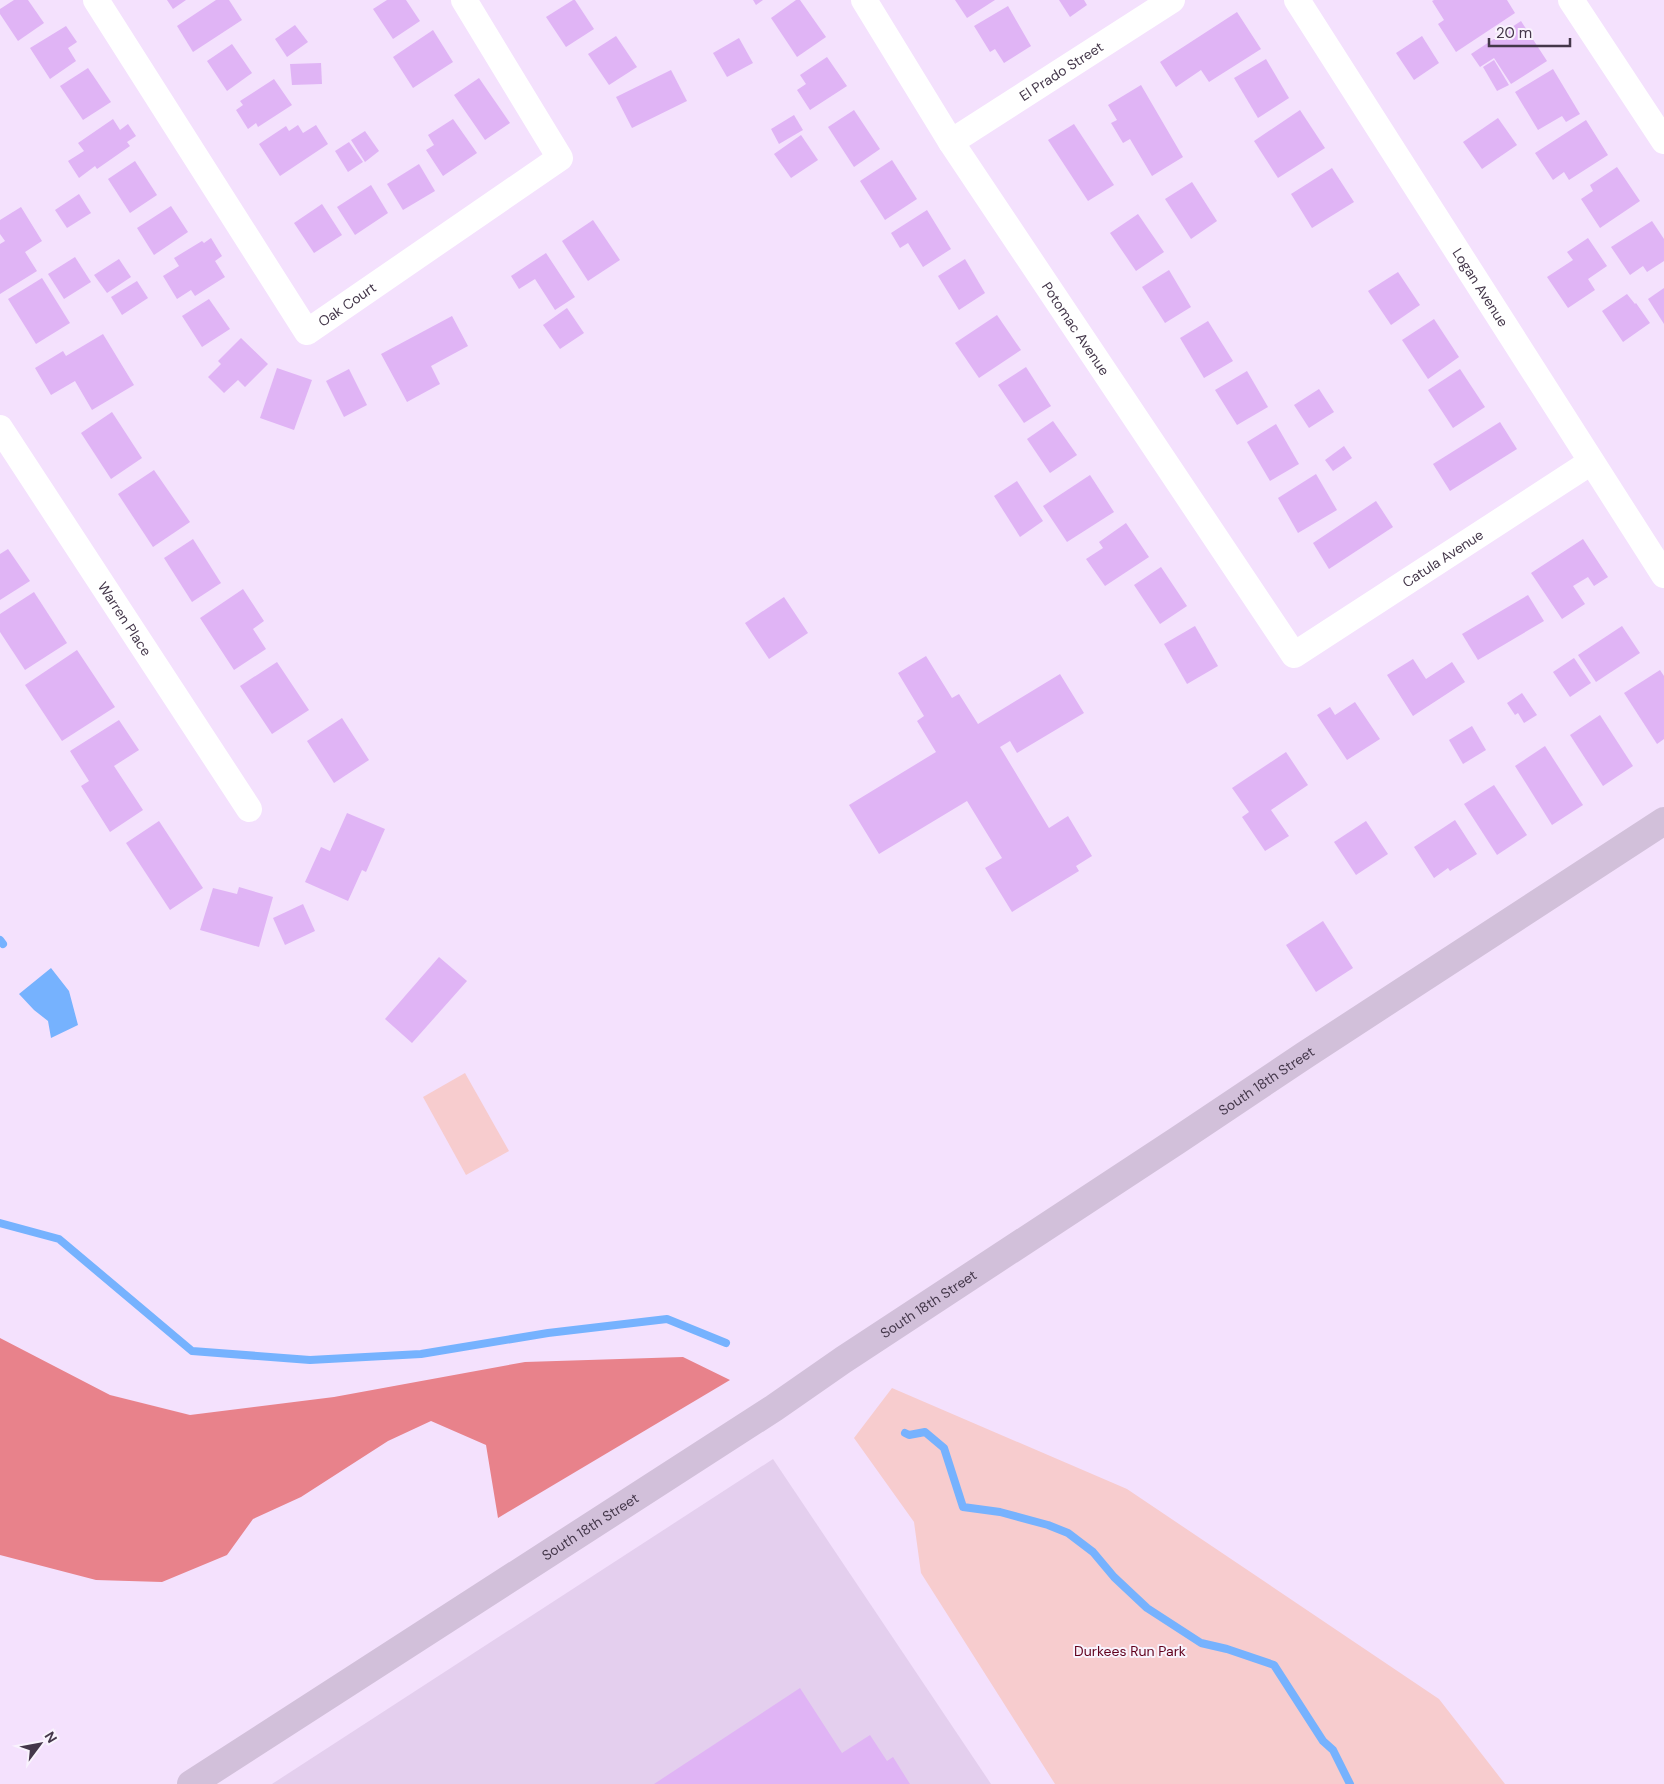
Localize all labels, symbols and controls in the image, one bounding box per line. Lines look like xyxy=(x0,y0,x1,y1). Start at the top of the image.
scale bar xyxy=(1489,15,1570,47)
text: 20 m xyxy=(1496,23,1532,43)
street label: El Prado Street xyxy=(1016,38,1107,105)
street label: Logan Avenue xyxy=(1449,245,1512,330)
street label: Oak Court xyxy=(315,278,379,331)
street label: Potomac Avenue xyxy=(1038,278,1114,379)
street label: Catula Avenue xyxy=(1399,525,1487,591)
street label: Warren Place xyxy=(94,578,156,659)
street label: South 18th Street xyxy=(1215,1042,1318,1119)
street label: South 18th Street xyxy=(877,1266,980,1342)
street label: South 18th Street xyxy=(538,1489,642,1564)
park label: Durkees Run Park xyxy=(1074,1642,1186,1660)
north arrow xyxy=(15,1719,65,1769)
text: N xyxy=(41,1728,61,1746)

